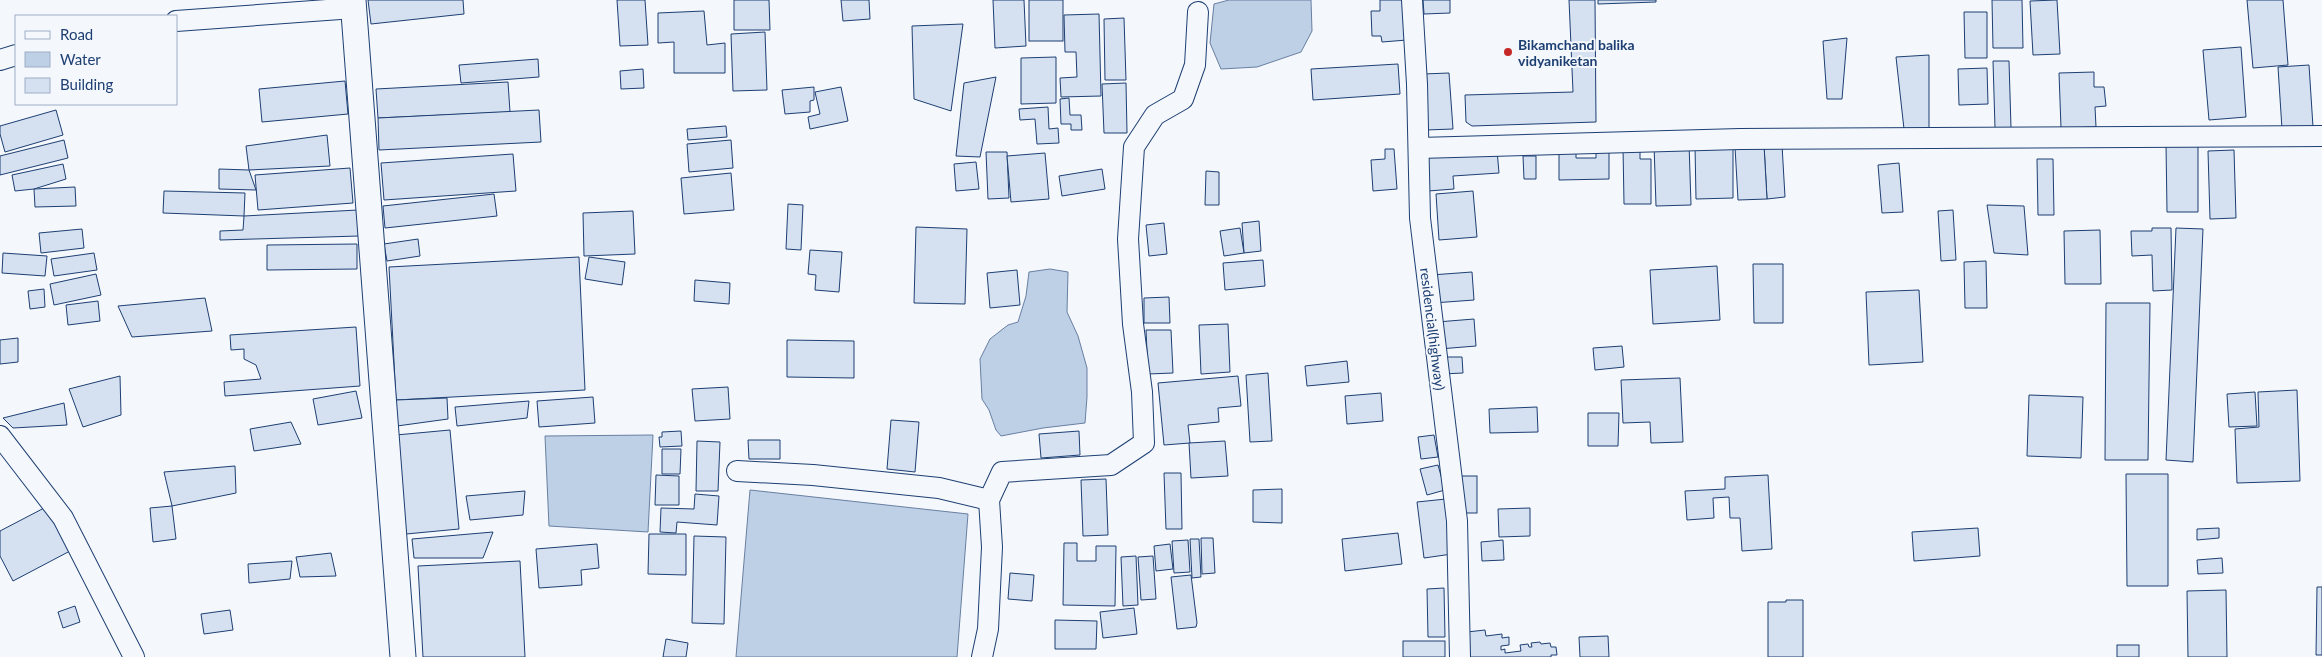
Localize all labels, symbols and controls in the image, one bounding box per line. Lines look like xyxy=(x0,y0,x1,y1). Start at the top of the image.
legend xyxy=(15,15,178,105)
text: Road xyxy=(60,25,93,43)
place label: Bikamchand balika vidyaniketan xyxy=(1518,36,1635,69)
marker: Bikamchand balika vidyaniketan xyxy=(1502,46,1514,58)
text: Water xyxy=(60,50,101,68)
text: Building xyxy=(60,75,113,93)
street label: residencial(highway) xyxy=(1417,267,1449,391)

